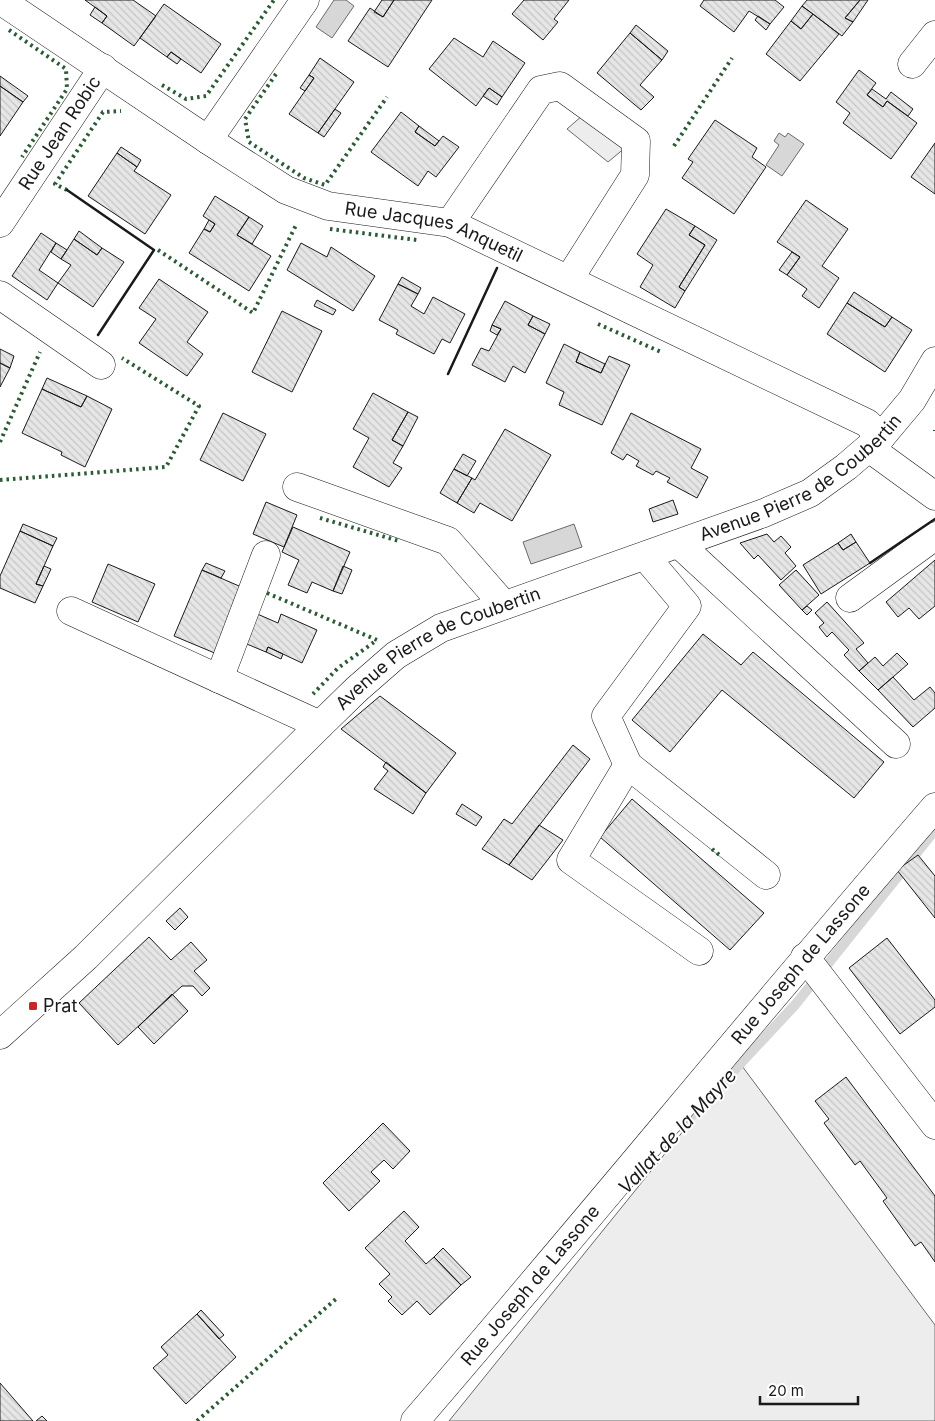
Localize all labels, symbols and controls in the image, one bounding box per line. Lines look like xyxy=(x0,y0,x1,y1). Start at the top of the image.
street label: Rue Jean Robic xyxy=(14,72,105,194)
street label: Rue Jacques Anquetil xyxy=(344,197,526,266)
street label: Avenue Pierre de Coubertin xyxy=(697,410,906,545)
street label: Avenue Pierre de Coubertin xyxy=(331,582,543,714)
street label: Rue Joseph de Lassone xyxy=(727,879,874,1048)
place label: Prat xyxy=(43,995,77,1016)
marker: Prat xyxy=(27,1000,39,1012)
water label: Vallat de la Mayre xyxy=(613,1064,741,1199)
street label: Rue Joseph de Lassone xyxy=(456,1201,604,1370)
scale bar xyxy=(760,1374,858,1406)
text: 20 m xyxy=(768,1381,804,1400)

